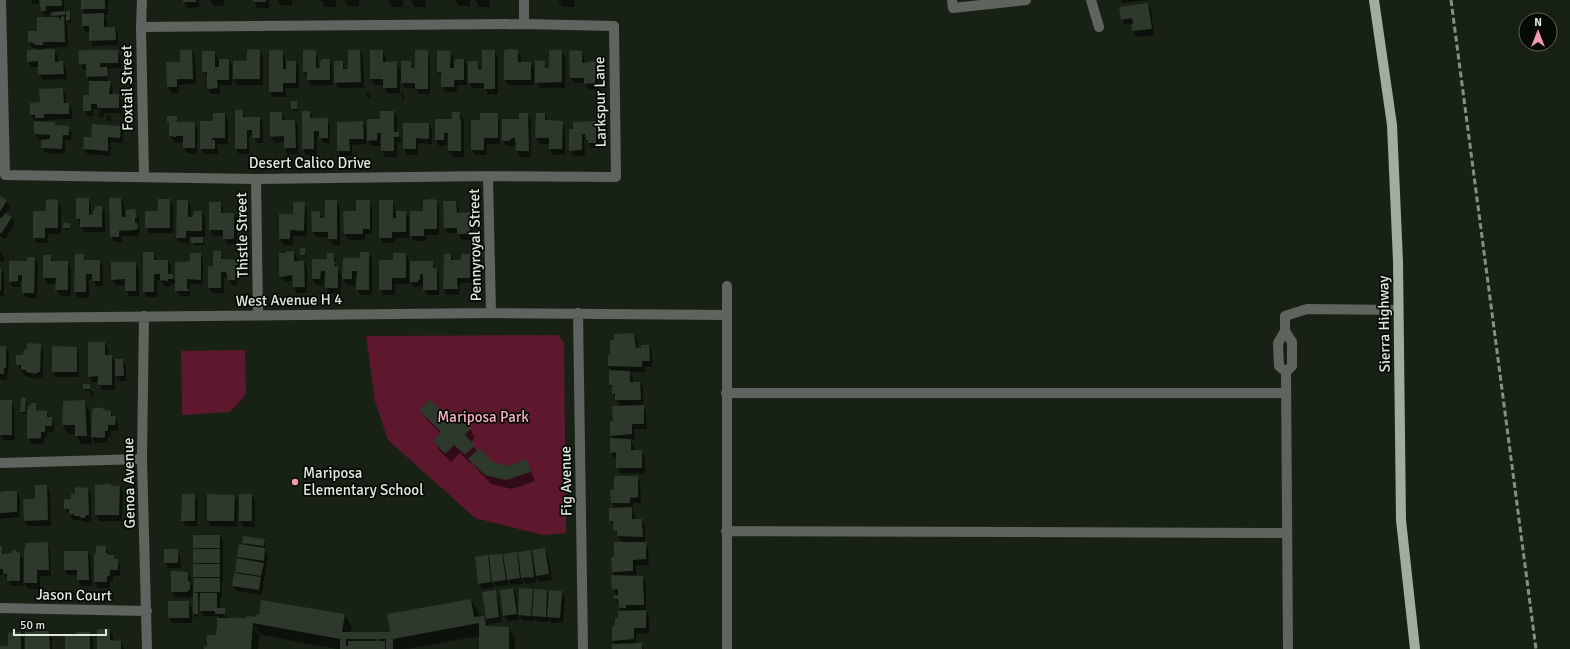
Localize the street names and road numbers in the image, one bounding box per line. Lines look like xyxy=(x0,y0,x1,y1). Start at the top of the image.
street label: Foxtail Street xyxy=(117,45,137,131)
street label: Larkspur Lane xyxy=(590,56,610,148)
street label: Desert Calico Drive xyxy=(249,154,371,172)
street label: Pennyroyal Street xyxy=(465,188,485,302)
street label: Thistle Street xyxy=(232,192,252,278)
street label: Sierra Highway xyxy=(1374,275,1394,373)
street label: West Avenue H 4 xyxy=(236,290,342,310)
street label: Genoa Avenue xyxy=(119,437,139,529)
street label: Fig Avenue xyxy=(556,446,576,516)
street label: Jason Court xyxy=(36,585,112,605)

